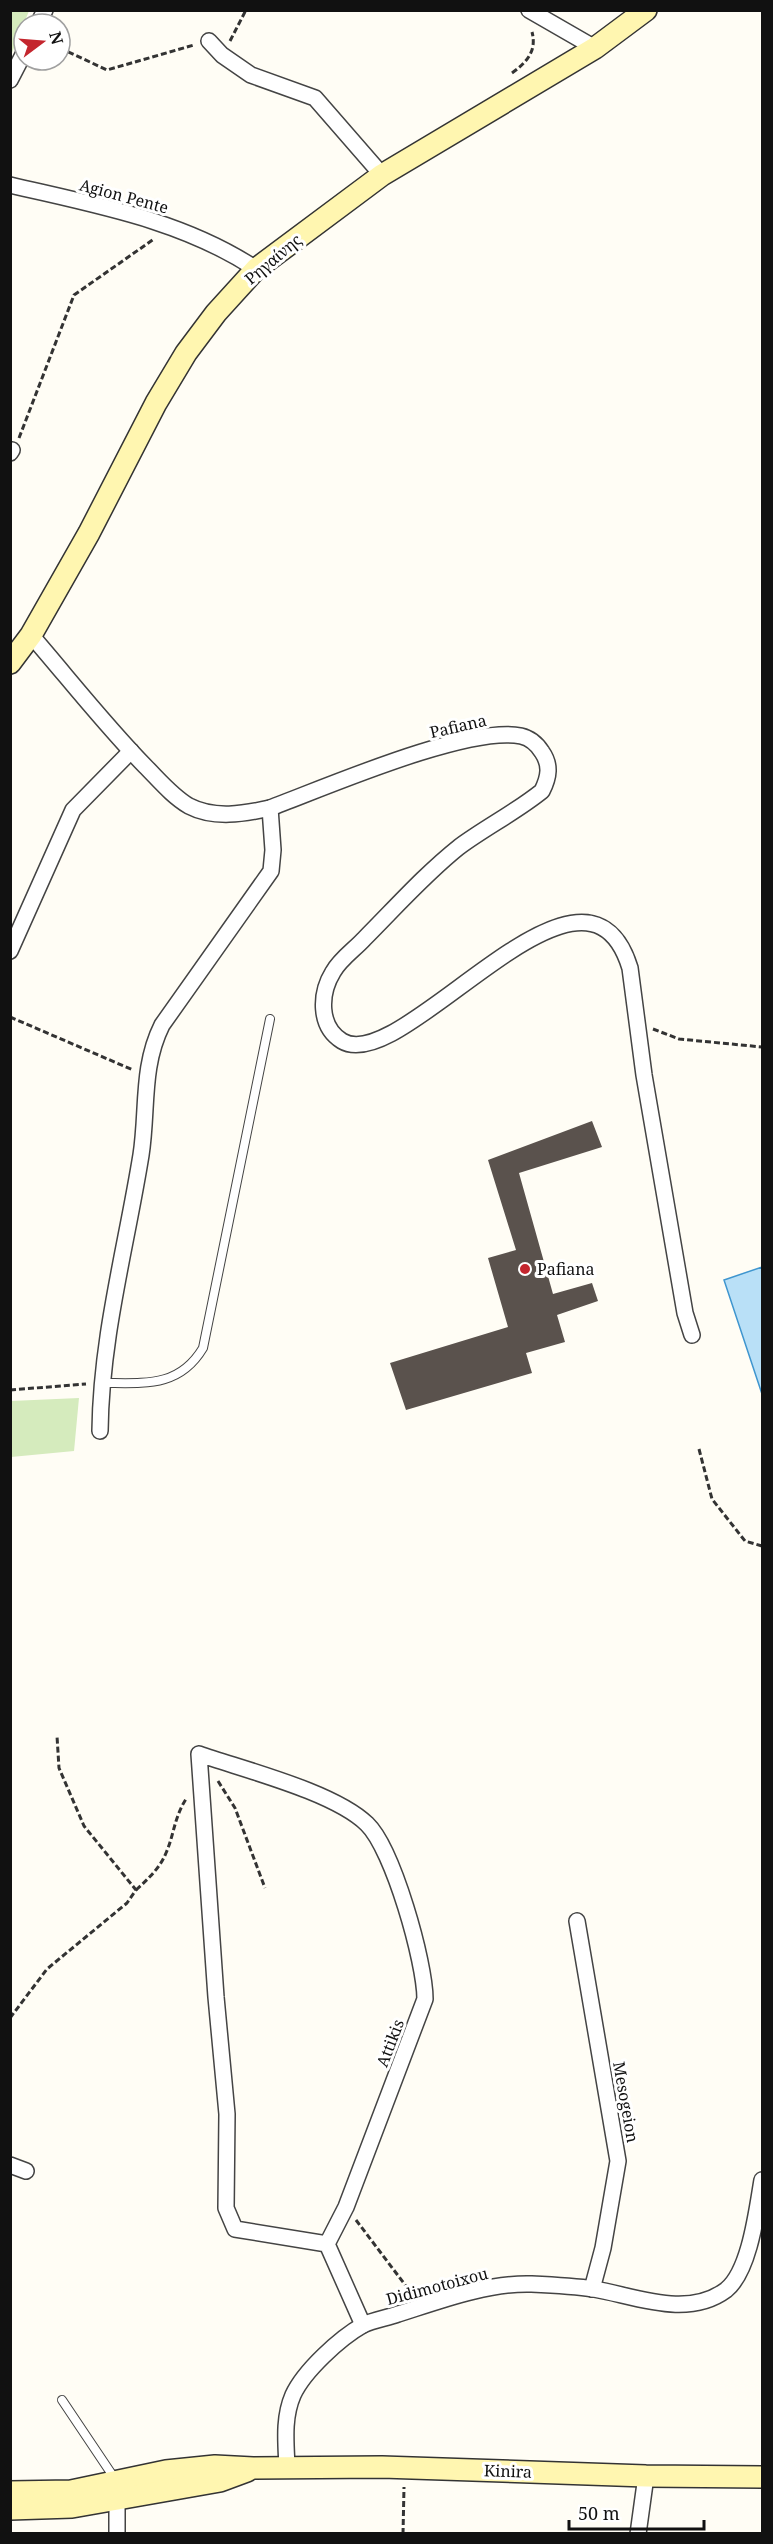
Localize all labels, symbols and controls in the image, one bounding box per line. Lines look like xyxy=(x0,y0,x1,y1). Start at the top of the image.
north arrow xyxy=(12,12,72,72)
text: N xyxy=(44,29,69,47)
street label: Agion Pente xyxy=(77,174,171,218)
street label: Ρηγαίνης xyxy=(240,228,306,289)
street label: Pafiana xyxy=(427,709,489,743)
place label: Pafiana xyxy=(537,1258,595,1280)
marker: Pafiana xyxy=(518,1262,532,1276)
street label: Attikis xyxy=(371,2016,409,2070)
street label: Mesogeion xyxy=(608,2060,644,2144)
street label: Didimotoixou xyxy=(384,2262,490,2310)
street label: Kinira xyxy=(484,2459,532,2483)
scale bar xyxy=(569,2493,704,2531)
text: 50 m xyxy=(578,2501,620,2525)

